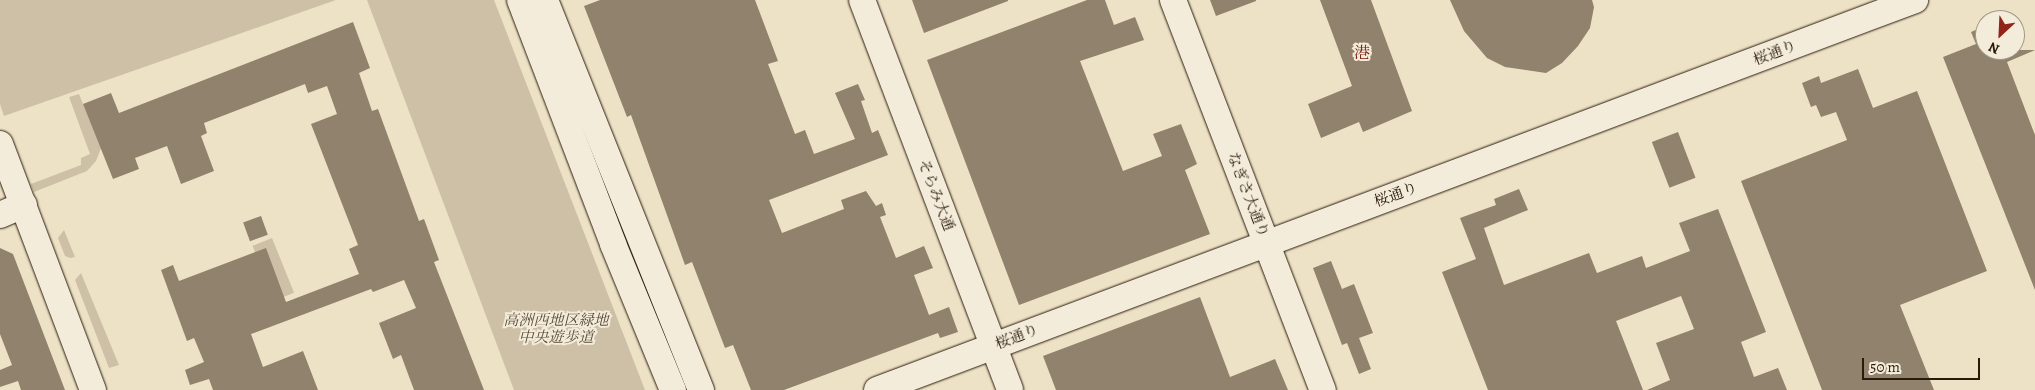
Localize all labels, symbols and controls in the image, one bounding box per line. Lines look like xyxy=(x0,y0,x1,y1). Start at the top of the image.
north arrow xyxy=(1975,10,2025,60)
street label: 桜通り xyxy=(1751,37,1799,69)
text: N xyxy=(1985,37,2003,59)
district label: 港 xyxy=(1354,43,1370,63)
street label: なぎさ大通り xyxy=(1223,150,1273,240)
street label: そらみ大通 xyxy=(914,157,958,233)
street label: 桜通り xyxy=(1372,179,1420,211)
park label: 高洲西地区緑地 中央遊歩道 xyxy=(504,311,608,346)
street label: 桜通り xyxy=(993,321,1041,353)
scale bar xyxy=(1865,348,1982,380)
text: 50 m xyxy=(1870,357,1900,377)

